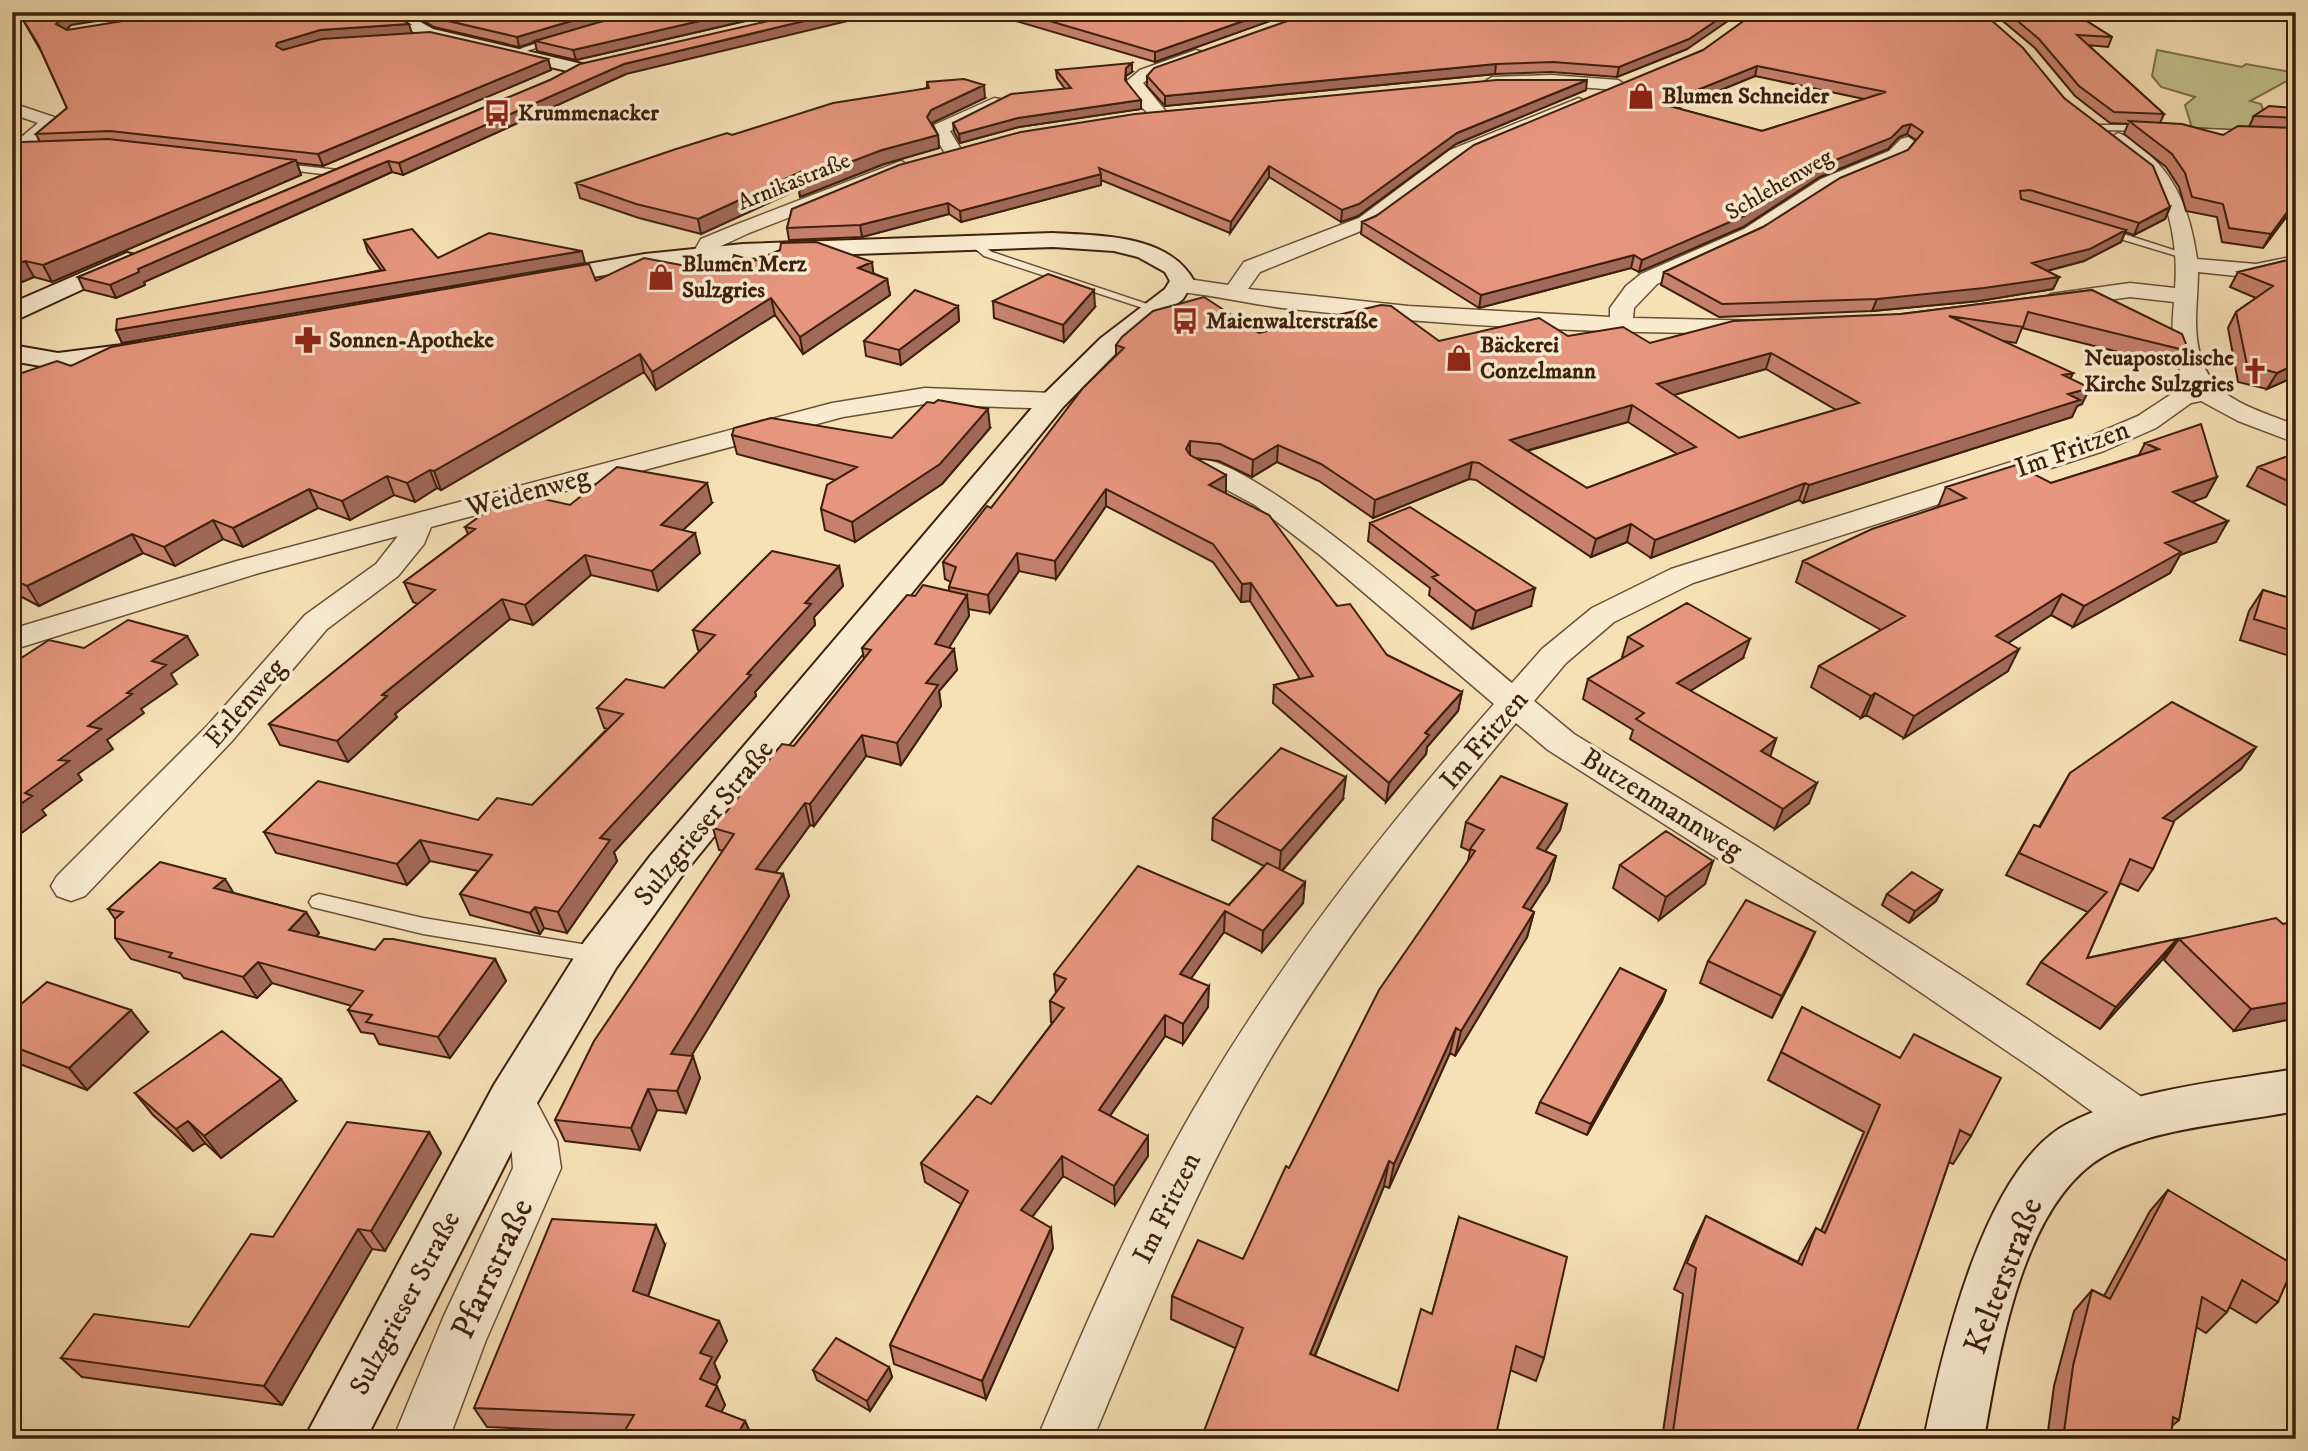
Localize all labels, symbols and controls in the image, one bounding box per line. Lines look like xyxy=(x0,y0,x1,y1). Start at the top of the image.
shop icon: Blumen Schneider xyxy=(1626,81,1656,111)
place label: Blumen Schneider xyxy=(1662,82,1829,111)
bus stop icon: Krummenacker xyxy=(482,98,512,128)
place label: Krummenacker xyxy=(518,99,659,128)
street label: Schlehenweg xyxy=(1720,142,1839,227)
street label: Arnikastraße xyxy=(733,146,855,218)
place label: Blumen Merz Sulzgries xyxy=(682,250,808,305)
shop icon: Blumen Merz Sulzgries xyxy=(646,262,676,292)
bus stop icon: Maienwalterstraße xyxy=(1170,306,1200,336)
place label: Maienwalterstraße xyxy=(1206,307,1378,336)
pharmacy icon: Sonnen-Apotheke xyxy=(293,325,323,355)
place label: Sonnen-Apotheke xyxy=(329,326,495,355)
place label: Bäckerei Conzelmann xyxy=(1480,331,1597,386)
shop icon: Bäckerei Conzelmann xyxy=(1444,343,1474,373)
place label: Neuapostolische Kirche Sulzgries xyxy=(2084,344,2234,399)
church icon: Neuapostolische Kirche Sulzgries xyxy=(2240,356,2270,386)
street label: Im Fritzen xyxy=(2010,412,2134,486)
street label: Weidenweg xyxy=(462,459,594,526)
street label: Erlenweg xyxy=(196,651,294,755)
street label: Im Fritzen xyxy=(1432,683,1536,797)
street label: Sulzgrieser Straße xyxy=(626,733,782,913)
street label: Butzenmannweg xyxy=(1575,740,1749,868)
street label: Im Fritzen xyxy=(1125,1146,1209,1269)
street label: Pfarrstraße xyxy=(443,1192,543,1346)
street label: Kelterstraße xyxy=(1955,1192,2053,1360)
street label: Sulzgrieser Straße xyxy=(342,1205,468,1401)

